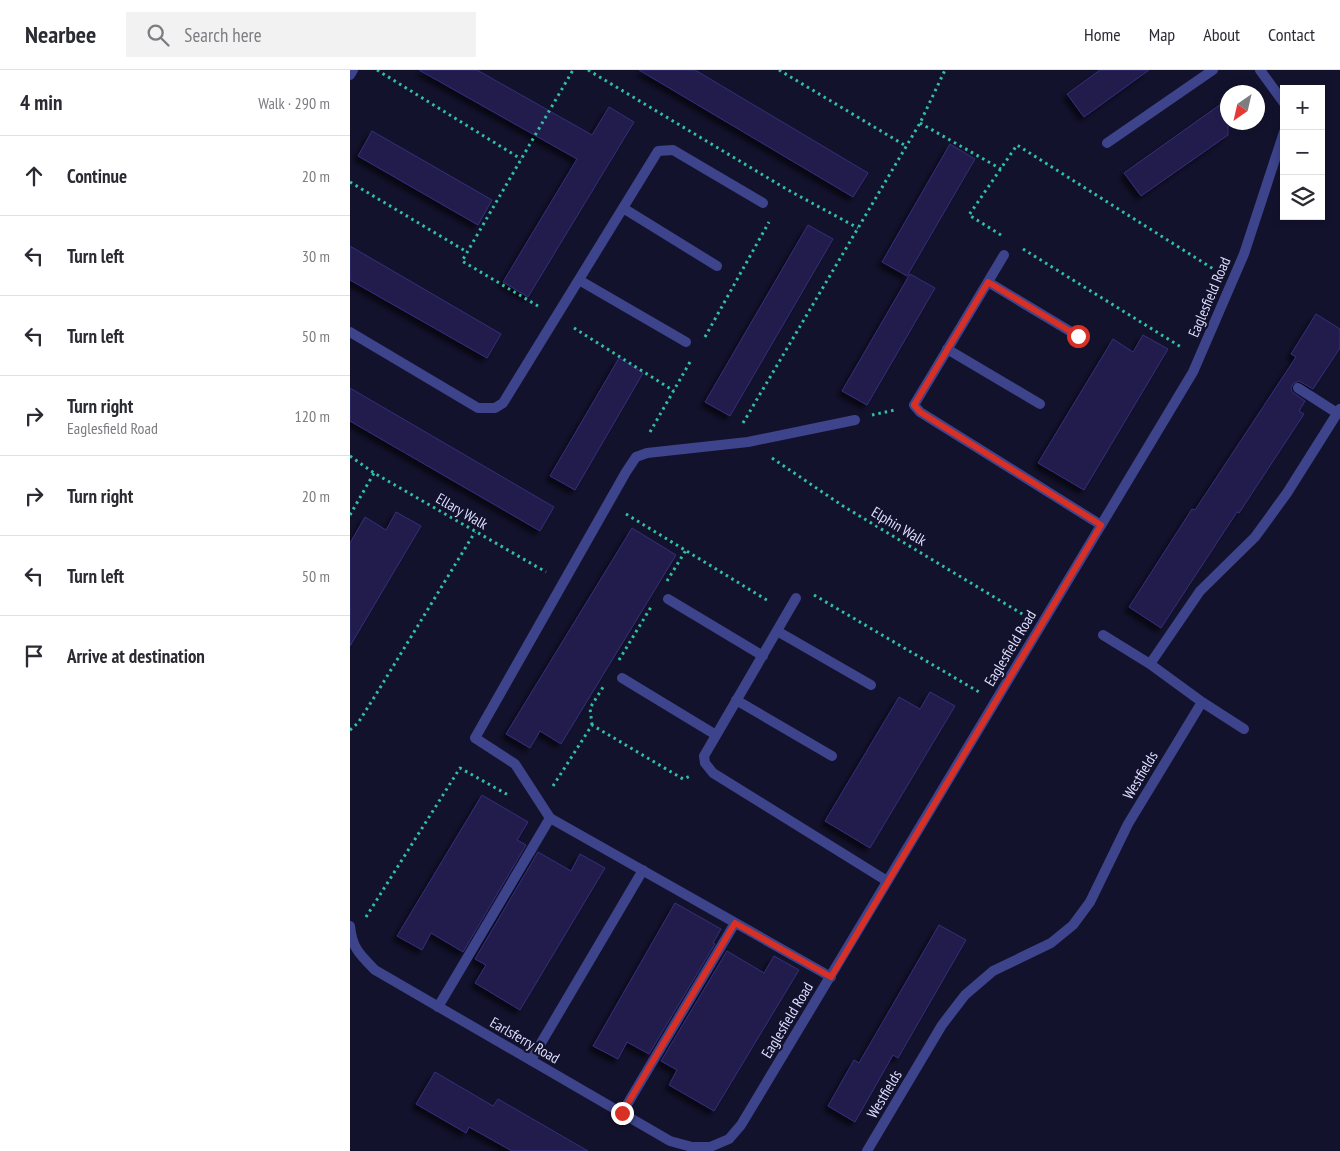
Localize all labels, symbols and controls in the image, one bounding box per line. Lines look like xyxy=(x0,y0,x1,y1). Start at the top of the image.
search box xyxy=(126,12,476,57)
text: Nearbee xyxy=(25,19,96,50)
icon: search xyxy=(144,21,172,49)
text: Search here xyxy=(184,23,262,47)
text: Home xyxy=(1084,23,1121,46)
text: Map xyxy=(1149,23,1175,46)
text: About xyxy=(1203,23,1240,46)
text: Contact xyxy=(1268,23,1315,46)
north arrow xyxy=(1220,85,1265,130)
map controls xyxy=(1280,85,1325,220)
button: + xyxy=(1280,85,1325,130)
text: 4 min xyxy=(20,89,62,116)
text: Walk · 290 m xyxy=(258,93,330,113)
button: − xyxy=(1280,130,1325,175)
icon: ahead xyxy=(20,162,48,190)
text: Continue xyxy=(67,164,127,188)
text: 20 m xyxy=(302,166,330,186)
button: layers xyxy=(1280,175,1325,220)
icon: left xyxy=(20,242,48,270)
text: Turn left xyxy=(67,244,124,268)
text: 30 m xyxy=(302,246,330,266)
street label: Eaglesfield Road xyxy=(1184,254,1234,340)
icon: left xyxy=(20,322,48,350)
text: Turn left xyxy=(67,324,124,348)
route start xyxy=(1067,325,1090,348)
text: 50 m xyxy=(302,326,330,346)
text: Turn right xyxy=(67,394,133,418)
icon: right xyxy=(20,402,48,430)
text: 120 m xyxy=(295,406,330,426)
text: Eaglesfield Road xyxy=(67,418,158,438)
icon: right xyxy=(20,482,48,510)
text: Turn right xyxy=(67,484,133,508)
text: 20 m xyxy=(302,486,330,506)
street label: Ellary Walk xyxy=(433,489,491,533)
street label: Elphin Walk xyxy=(868,502,930,550)
icon: left xyxy=(20,562,48,590)
text: Turn left xyxy=(67,564,124,588)
text: 50 m xyxy=(302,566,330,586)
street label: Eaglesfield Road xyxy=(980,607,1040,689)
icon: arrive xyxy=(20,642,48,670)
text: Arrive at destination xyxy=(67,644,205,668)
street label: Westfields xyxy=(1118,747,1162,803)
street label: Eaglesfield Road xyxy=(757,979,817,1061)
street label: Earlsferry Road xyxy=(487,1012,563,1068)
street label: Westfields xyxy=(862,1066,906,1122)
route end xyxy=(611,1102,634,1125)

